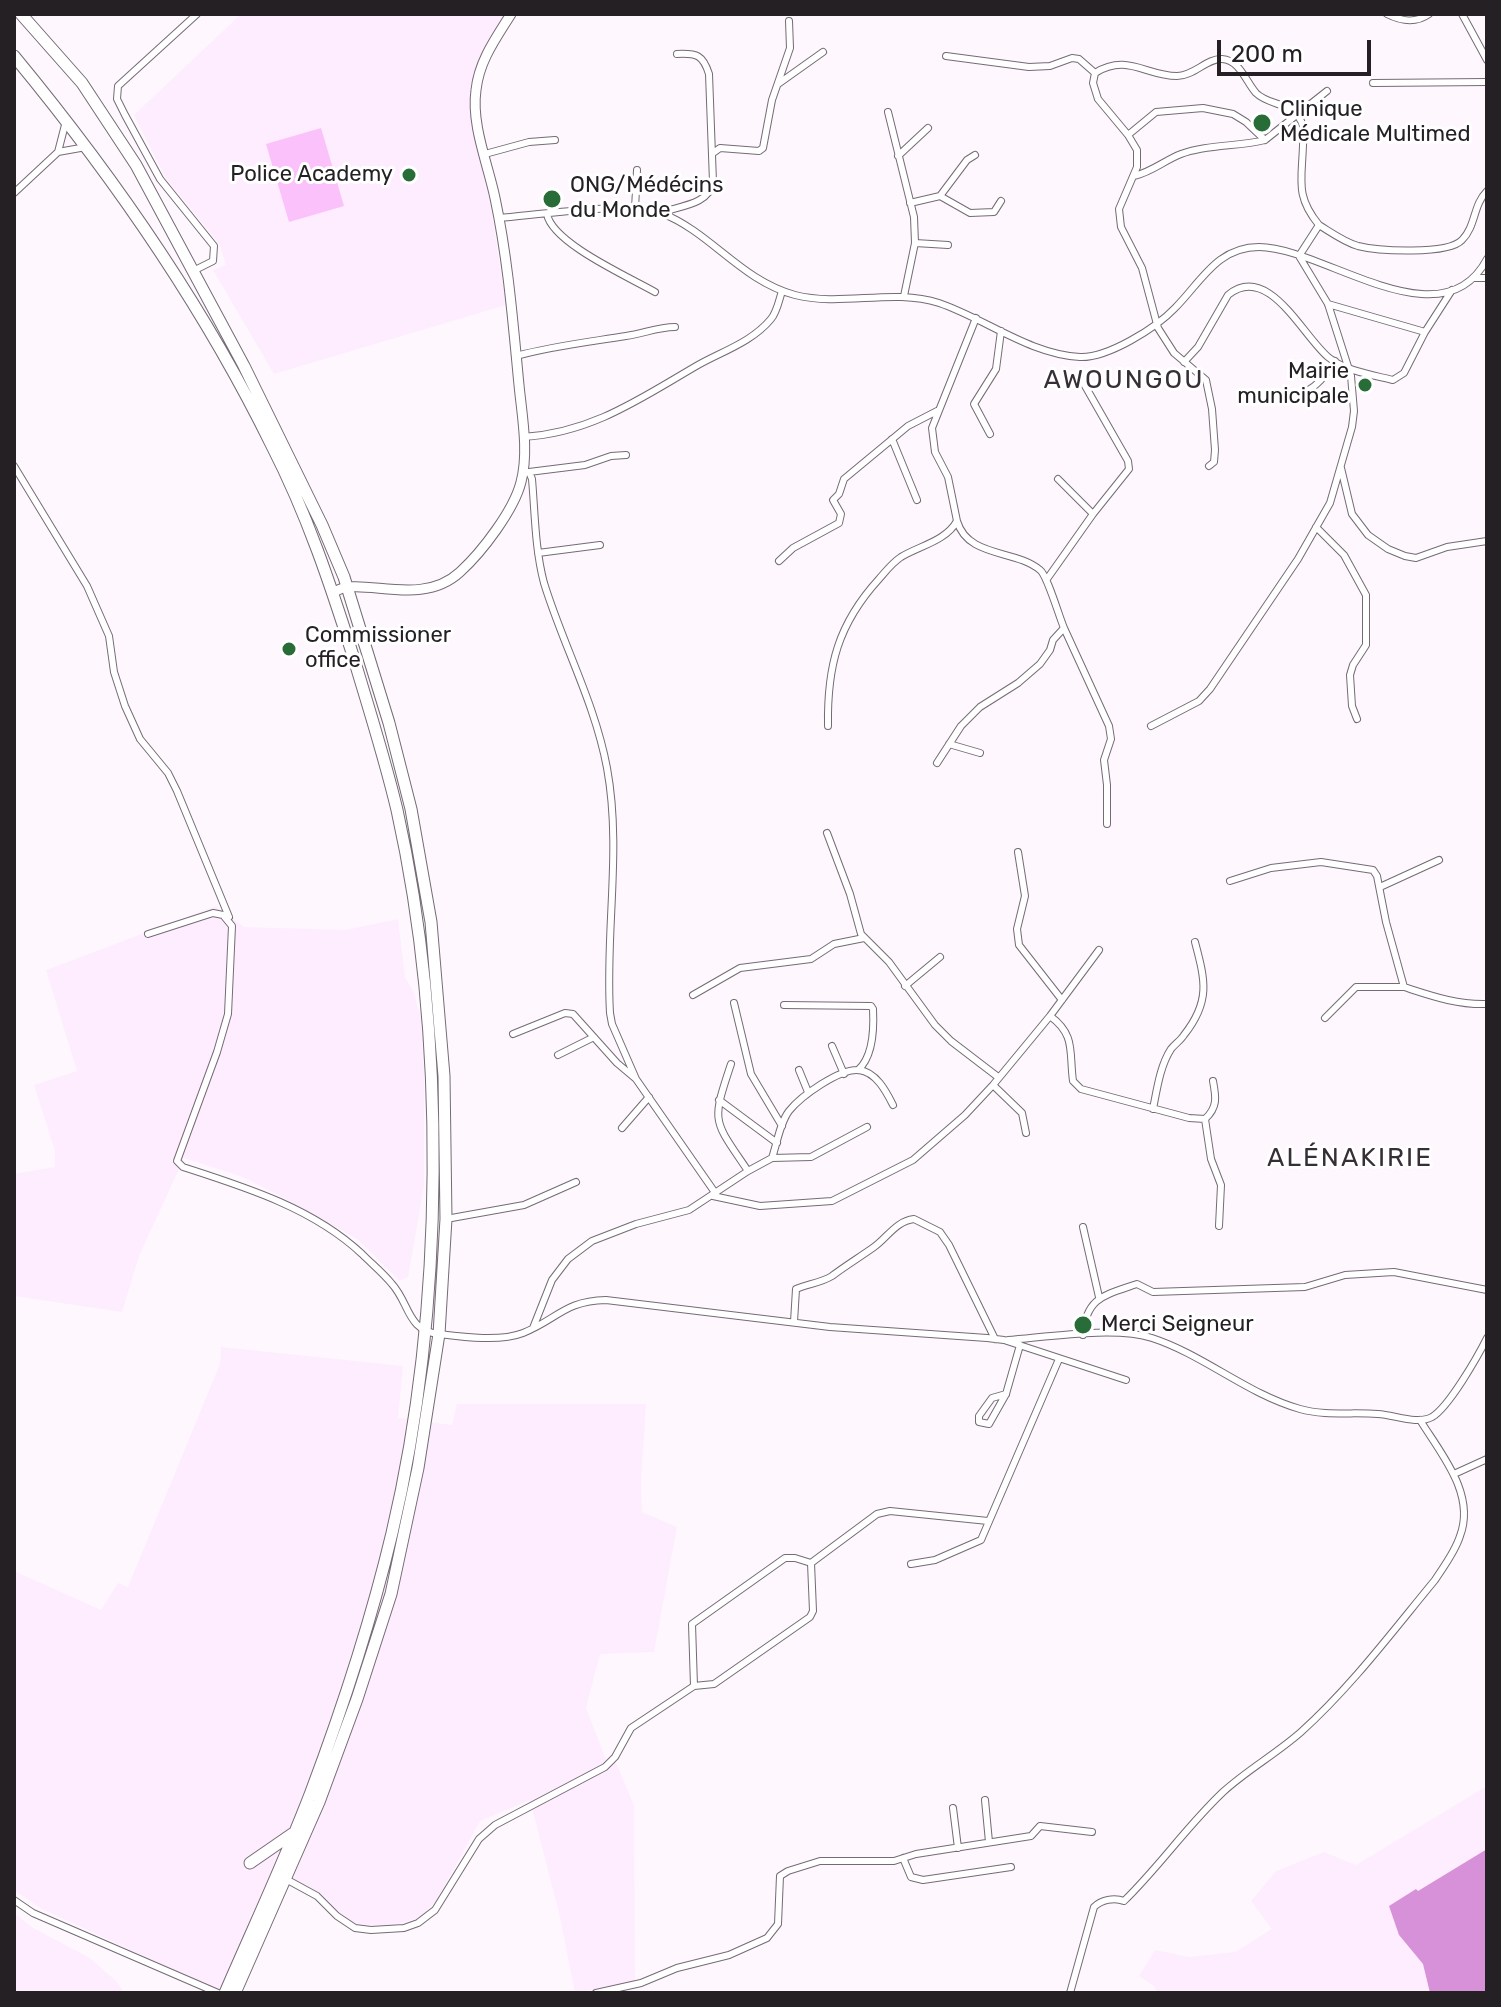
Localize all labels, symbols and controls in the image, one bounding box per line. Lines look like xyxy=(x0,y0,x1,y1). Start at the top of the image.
scale bar xyxy=(1221,24,1375,74)
text: 200 m xyxy=(1231,40,1303,68)
place label: Clinique Médicale Multimed xyxy=(1280,97,1470,148)
marker: Clinique Médicale Multimed xyxy=(1251,112,1273,134)
place label: Police Academy xyxy=(230,162,393,188)
marker: Police Academy xyxy=(400,166,418,184)
place label: ONG/Médécins du Monde xyxy=(570,173,723,224)
marker: ONG/Médécins du Monde xyxy=(541,188,563,210)
place label: Mairie municipale xyxy=(1237,359,1349,410)
district label: AWOUNGOU xyxy=(1044,364,1204,396)
marker: Mairie municipale xyxy=(1356,376,1374,394)
place label: Commissioner office xyxy=(305,623,451,674)
marker: Commissioner office xyxy=(280,640,298,658)
district label: ALÉNAKIRIE xyxy=(1267,1142,1433,1174)
place label: Merci Seigneur xyxy=(1101,1312,1254,1338)
marker: Merci Seigneur xyxy=(1072,1314,1094,1336)

